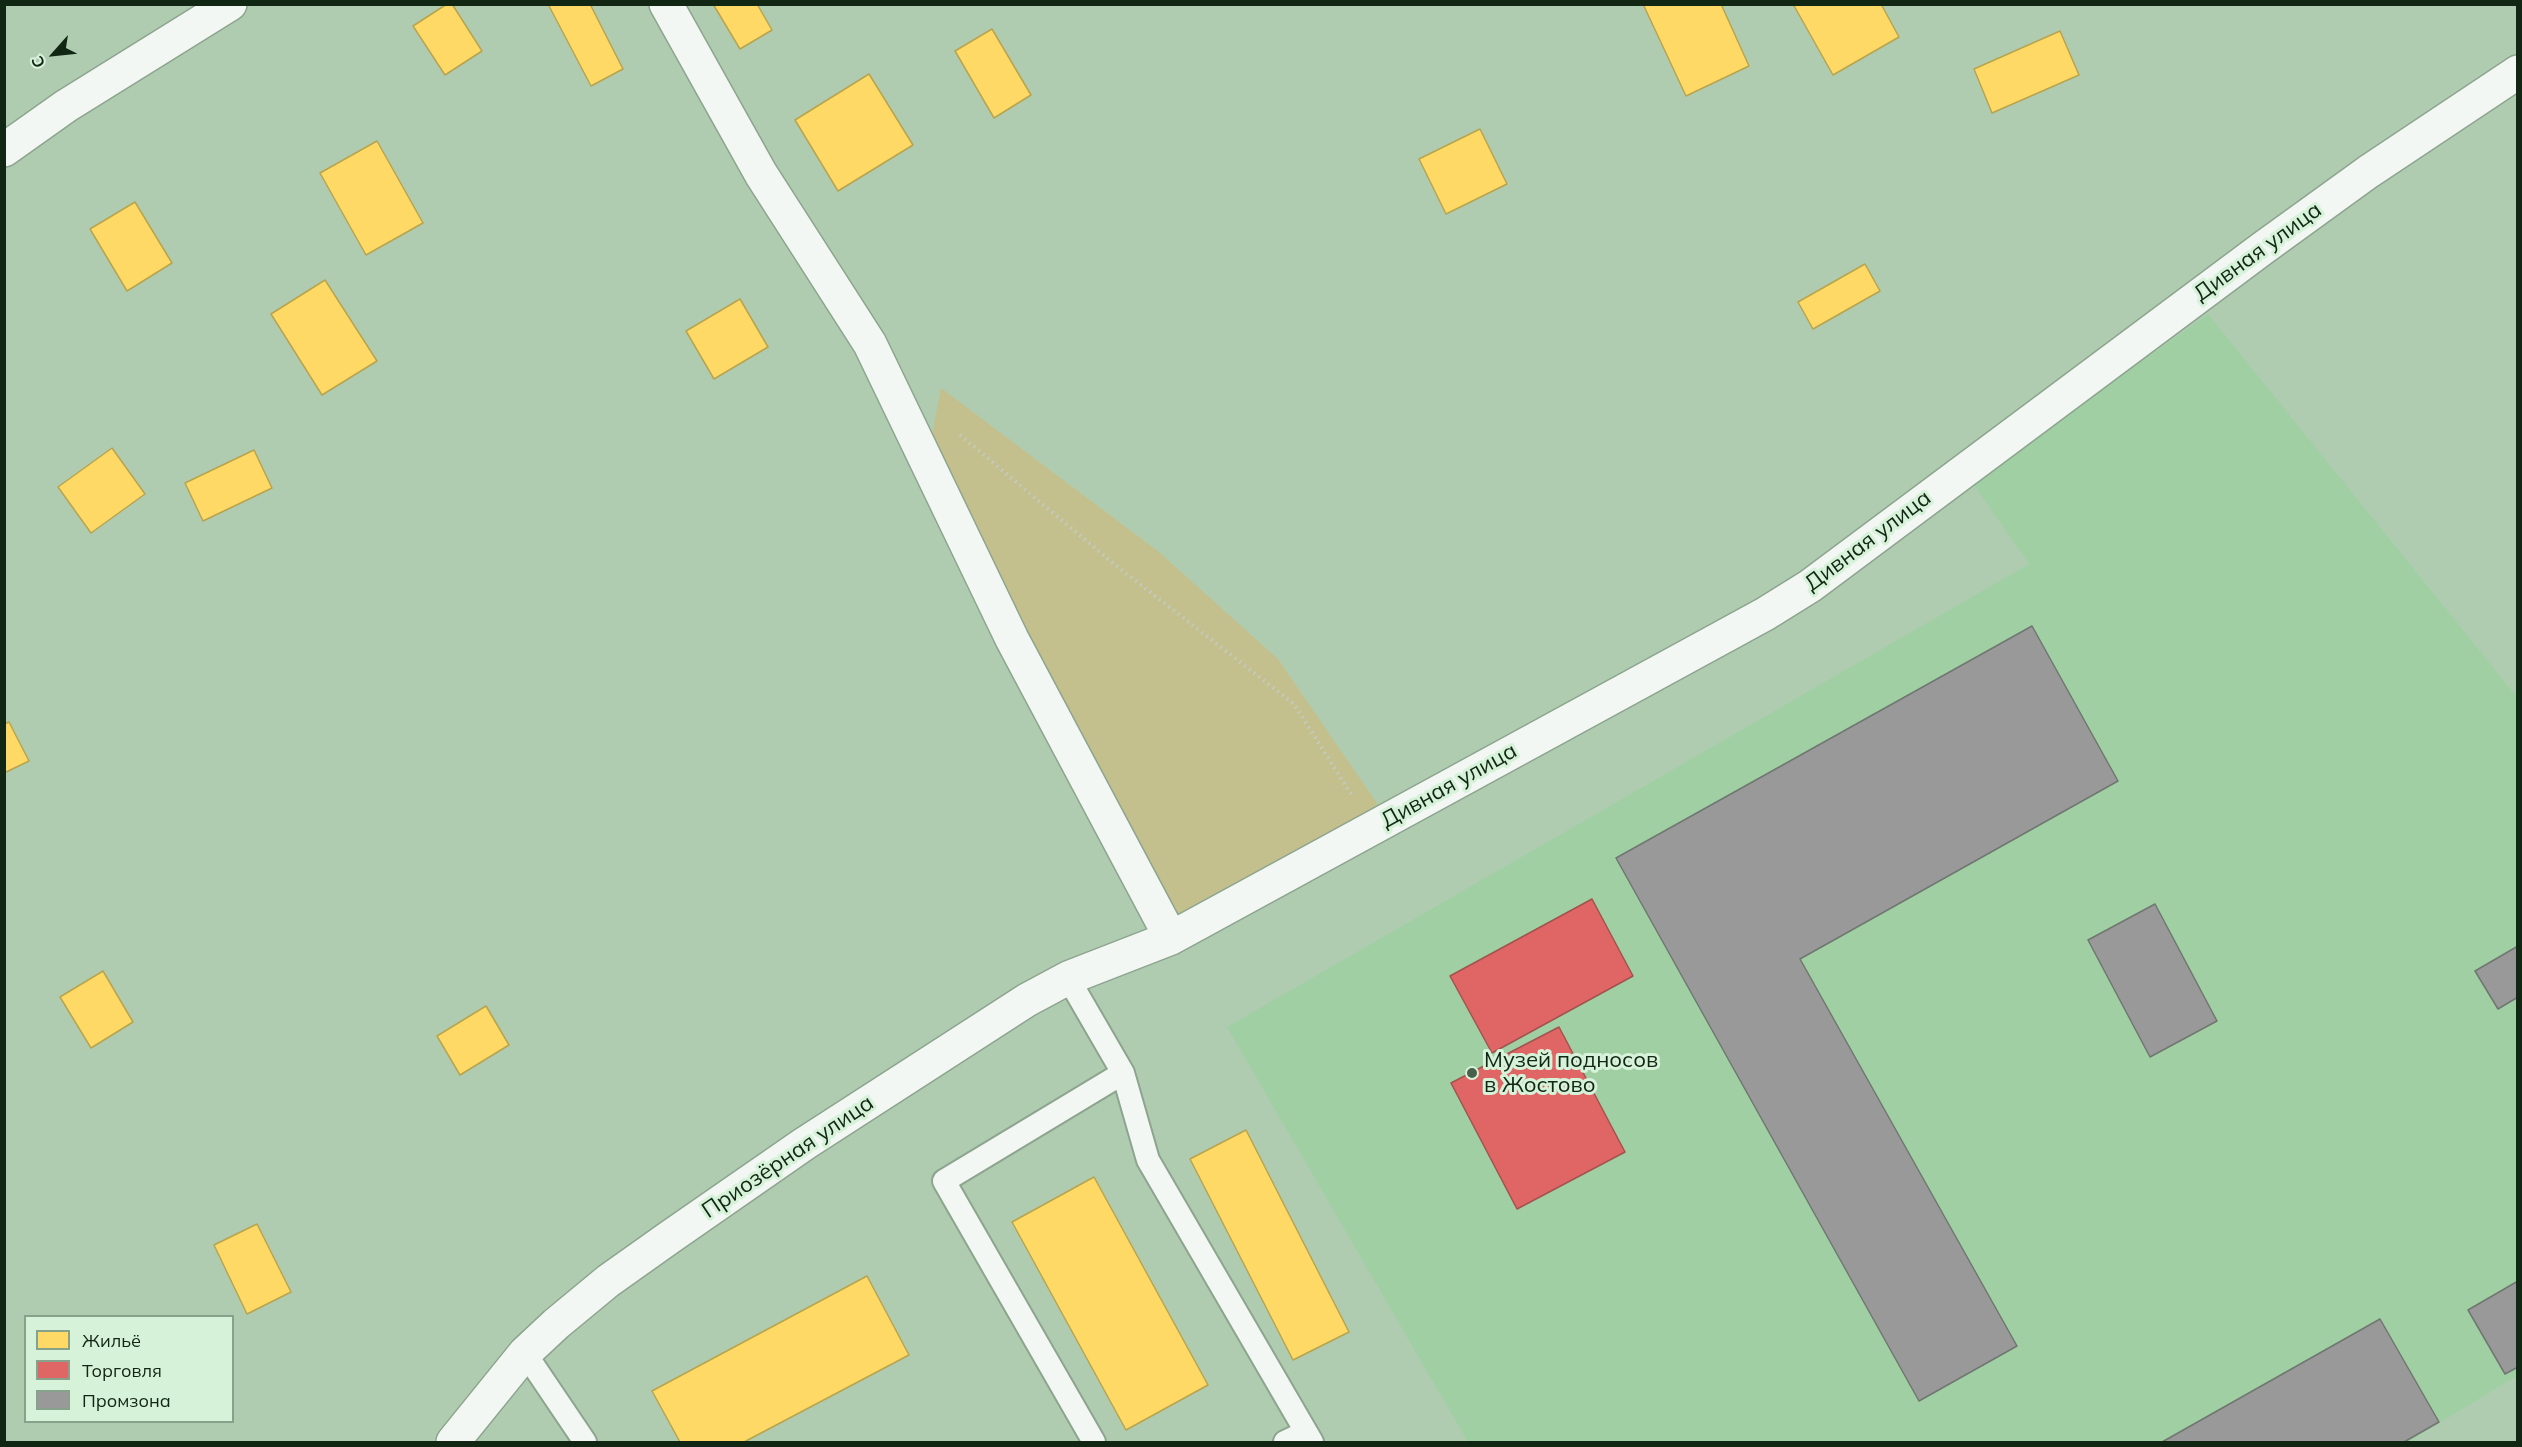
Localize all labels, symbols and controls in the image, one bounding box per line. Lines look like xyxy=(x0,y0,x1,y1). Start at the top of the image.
north arrow xyxy=(24,24,84,84)
text: С xyxy=(27,53,49,72)
street label: Дивная улица xyxy=(2189,197,2327,307)
street label: Дивная улица xyxy=(1800,485,1936,597)
street label: Дивная улица xyxy=(1376,738,1522,834)
place label: Музей подносов в Жостово xyxy=(1484,1047,1658,1098)
marker: Музей подносов в Жостово xyxy=(1465,1066,1479,1080)
street label: Приозёрная улица xyxy=(697,1090,879,1224)
legend xyxy=(24,1315,234,1423)
text: Жильё xyxy=(82,1329,141,1352)
text: Торговля xyxy=(82,1359,162,1382)
text: Промзона xyxy=(82,1389,171,1412)

